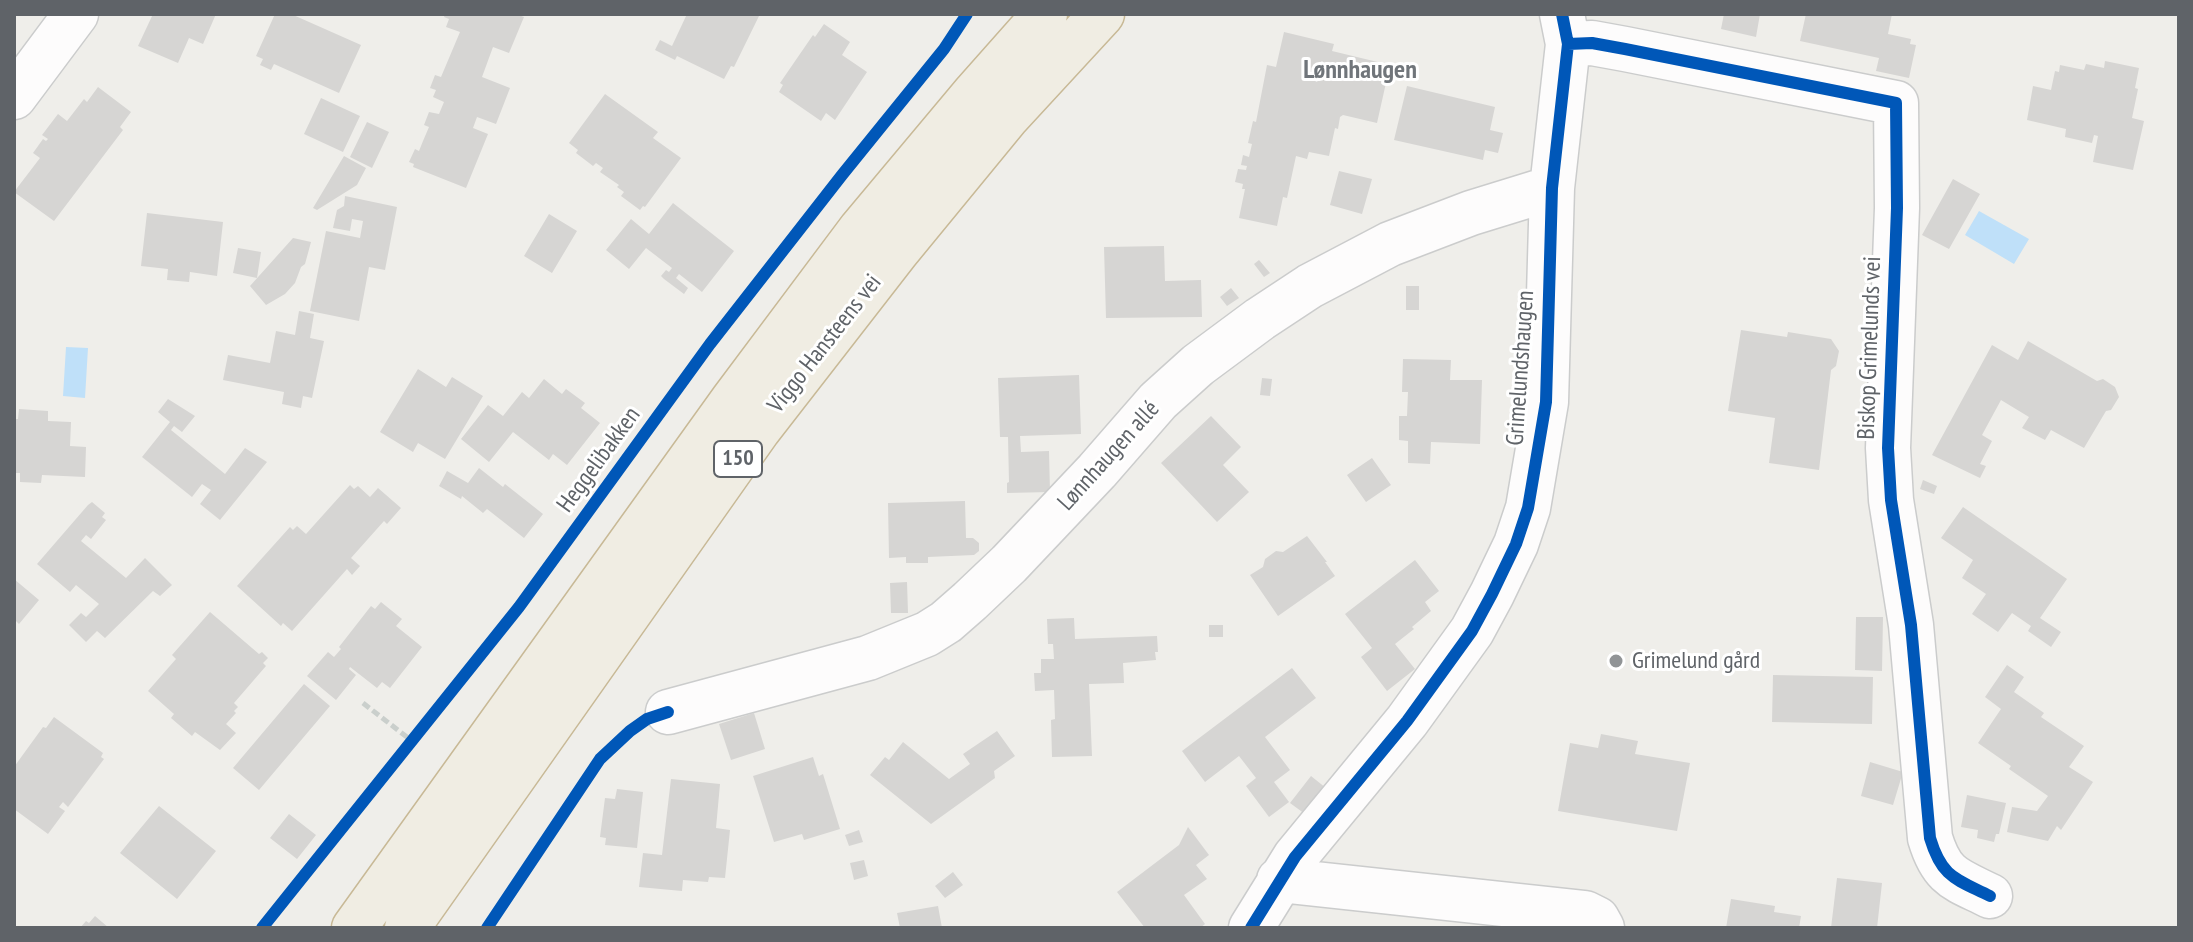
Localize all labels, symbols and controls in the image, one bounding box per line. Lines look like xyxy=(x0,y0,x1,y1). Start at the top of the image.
district label: Lønnhaugen xyxy=(1303,55,1417,87)
street label: Biskop Grimelunds vei xyxy=(1852,256,1888,440)
street label: Viggo Hansteens vei xyxy=(762,269,888,419)
street label: Grimelundshaugen xyxy=(1501,289,1541,447)
street label: Lønnhaugen allé xyxy=(1052,395,1166,517)
street label: Heggelibakken xyxy=(551,402,647,518)
road number: 150 xyxy=(714,441,762,477)
place label: Grimelund gård xyxy=(1632,647,1760,675)
marker: Grimelund gård xyxy=(1607,652,1625,670)

